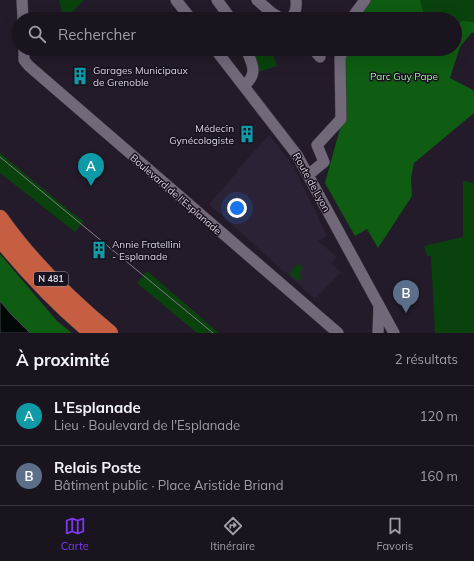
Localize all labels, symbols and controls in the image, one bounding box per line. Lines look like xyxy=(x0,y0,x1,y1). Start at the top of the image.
search box xyxy=(12,12,462,56)
icon: search xyxy=(26,23,48,45)
text: Rechercher xyxy=(58,25,136,44)
place label: Garages Municipaux de Grenoble xyxy=(93,64,189,89)
building icon: Garages Municipaux de Grenoble xyxy=(70,66,90,86)
park label: Parc Guy Pape xyxy=(370,70,438,83)
place label: Médecin Gynécologiste xyxy=(169,122,234,147)
building icon: Médecin Gynécologiste xyxy=(237,124,257,144)
street label: Route de Lyon xyxy=(290,150,333,214)
street label: Boulevard de l'Esplanade xyxy=(127,151,224,238)
pin: A xyxy=(78,153,104,186)
your location xyxy=(227,198,247,218)
place label: Annie Fratellini - Esplanade xyxy=(112,238,181,263)
building icon: Annie Fratellini - Esplanade xyxy=(89,240,109,260)
road number: N 481 xyxy=(34,272,68,286)
pin: B xyxy=(393,280,419,313)
text: À proximité xyxy=(16,349,110,370)
text: 2 résultats xyxy=(395,351,458,367)
text: L'Esplanade xyxy=(54,398,141,417)
text: A xyxy=(24,408,34,424)
text: 120 m xyxy=(420,408,458,424)
text: Lieu · Boulevard de l'Esplanade xyxy=(54,417,240,433)
text: Relais Poste xyxy=(54,458,141,477)
text: B xyxy=(25,468,33,484)
text: 160 m xyxy=(420,468,458,484)
text: Bâtiment public · Place Aristide Briand xyxy=(54,477,284,493)
tab: Carte xyxy=(61,515,89,553)
tab: Itinéraire xyxy=(210,515,255,553)
tab: Favoris xyxy=(377,515,413,553)

